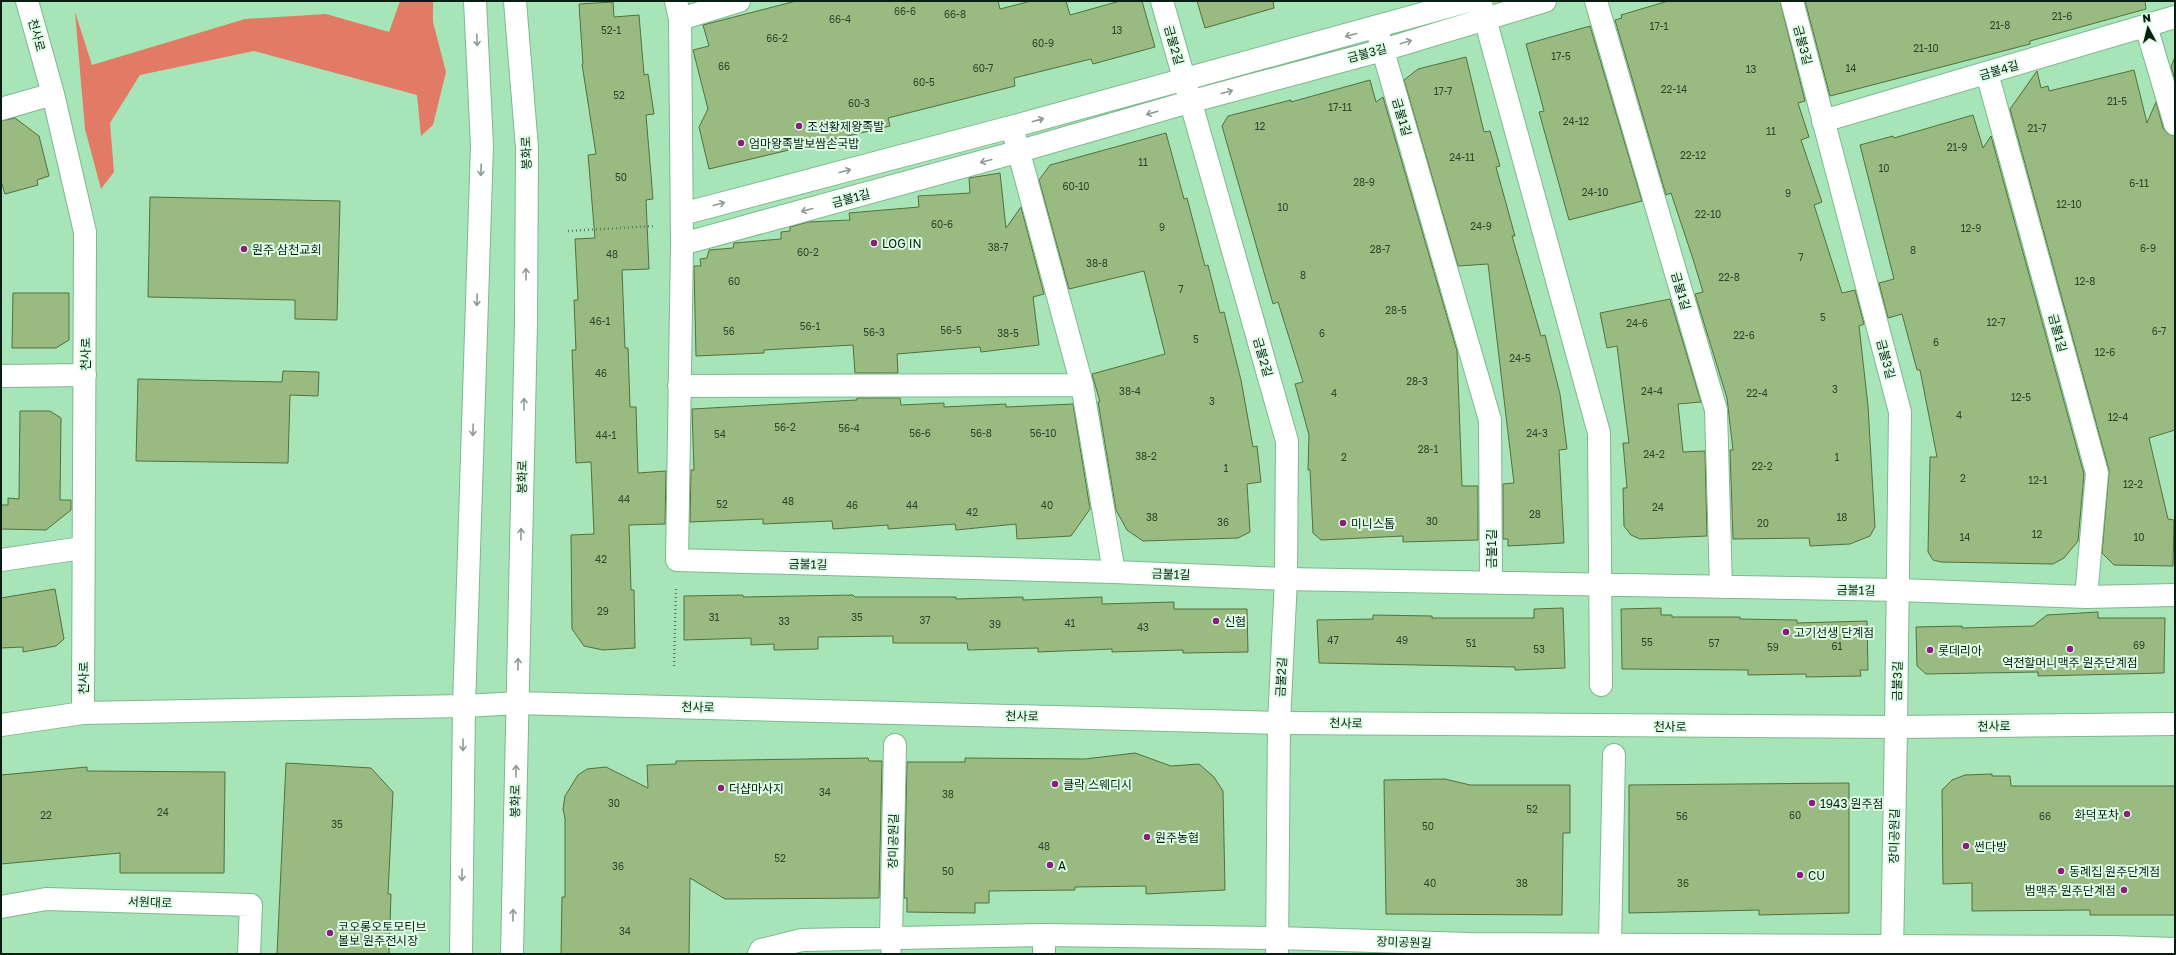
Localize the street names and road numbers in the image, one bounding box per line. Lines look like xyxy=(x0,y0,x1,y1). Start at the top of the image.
street label: 천사로 xyxy=(25,17,49,53)
street label: 금불2길 xyxy=(1161,24,1187,66)
street label: 금불3길 xyxy=(1791,24,1815,66)
street label: 금불3길 xyxy=(1346,41,1388,65)
street label: 금불4길 xyxy=(1977,57,2021,83)
street label: 금불1길 xyxy=(1389,96,1415,138)
street label: 봉화로 xyxy=(518,136,534,170)
street label: 금불1길 xyxy=(830,186,872,210)
street label: 금불1길 xyxy=(1668,270,1694,312)
street label: 금불1길 xyxy=(2046,312,2070,354)
street label: 금불2길 xyxy=(1250,336,1276,378)
street label: 천사로 xyxy=(78,337,93,371)
street label: 금불3길 xyxy=(1874,338,1898,380)
street label: 봉화로 xyxy=(514,460,530,494)
street label: 금불1길 xyxy=(1484,530,1499,568)
street label: 금불1길 xyxy=(788,556,828,572)
street label: 금불1길 xyxy=(1151,566,1191,582)
street label: 금불1길 xyxy=(1836,582,1876,598)
street label: 금불2길 xyxy=(1272,657,1290,697)
street label: 천사로 xyxy=(76,661,91,695)
street label: 금불3길 xyxy=(1889,661,1905,701)
street label: 천사로 xyxy=(681,699,715,715)
street label: 천사로 xyxy=(1005,708,1039,724)
street label: 천사로 xyxy=(1329,715,1363,731)
street label: 천사로 xyxy=(1977,718,2011,734)
street label: 천사로 xyxy=(1653,719,1687,734)
street label: 봉화로 xyxy=(507,784,523,818)
street label: 장미공원길 xyxy=(1886,808,1902,864)
street label: 장미공원길 xyxy=(885,813,901,869)
street label: 서원대로 xyxy=(128,894,172,910)
street label: 장미공원길 xyxy=(1376,934,1432,950)

